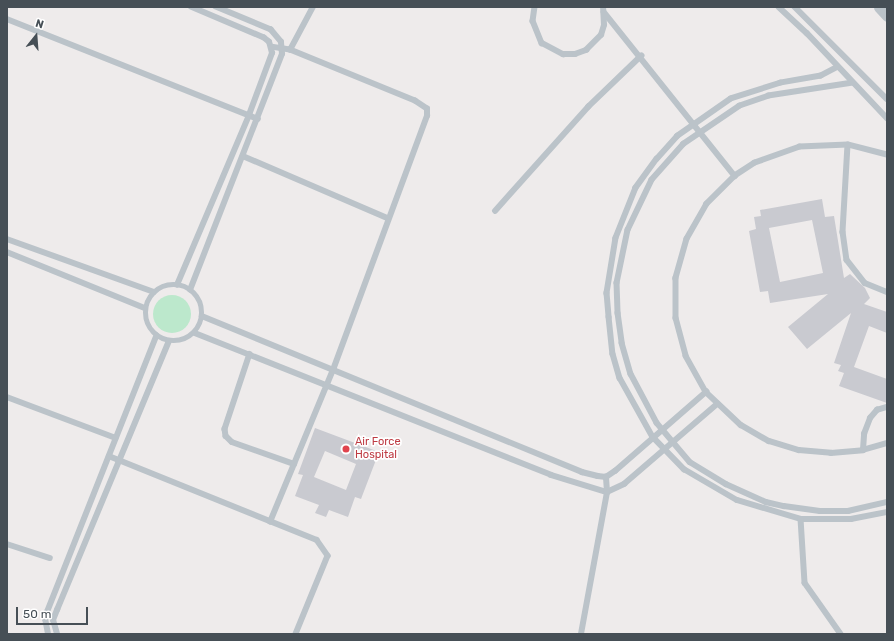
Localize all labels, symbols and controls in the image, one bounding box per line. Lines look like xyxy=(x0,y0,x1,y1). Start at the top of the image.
north arrow xyxy=(16,16,56,56)
text: N xyxy=(34,17,45,31)
place label: Air Force Hospital xyxy=(355,436,401,462)
marker: Air Force Hospital xyxy=(340,443,352,455)
scale bar xyxy=(18,599,90,625)
text: 50 m xyxy=(23,607,51,621)

